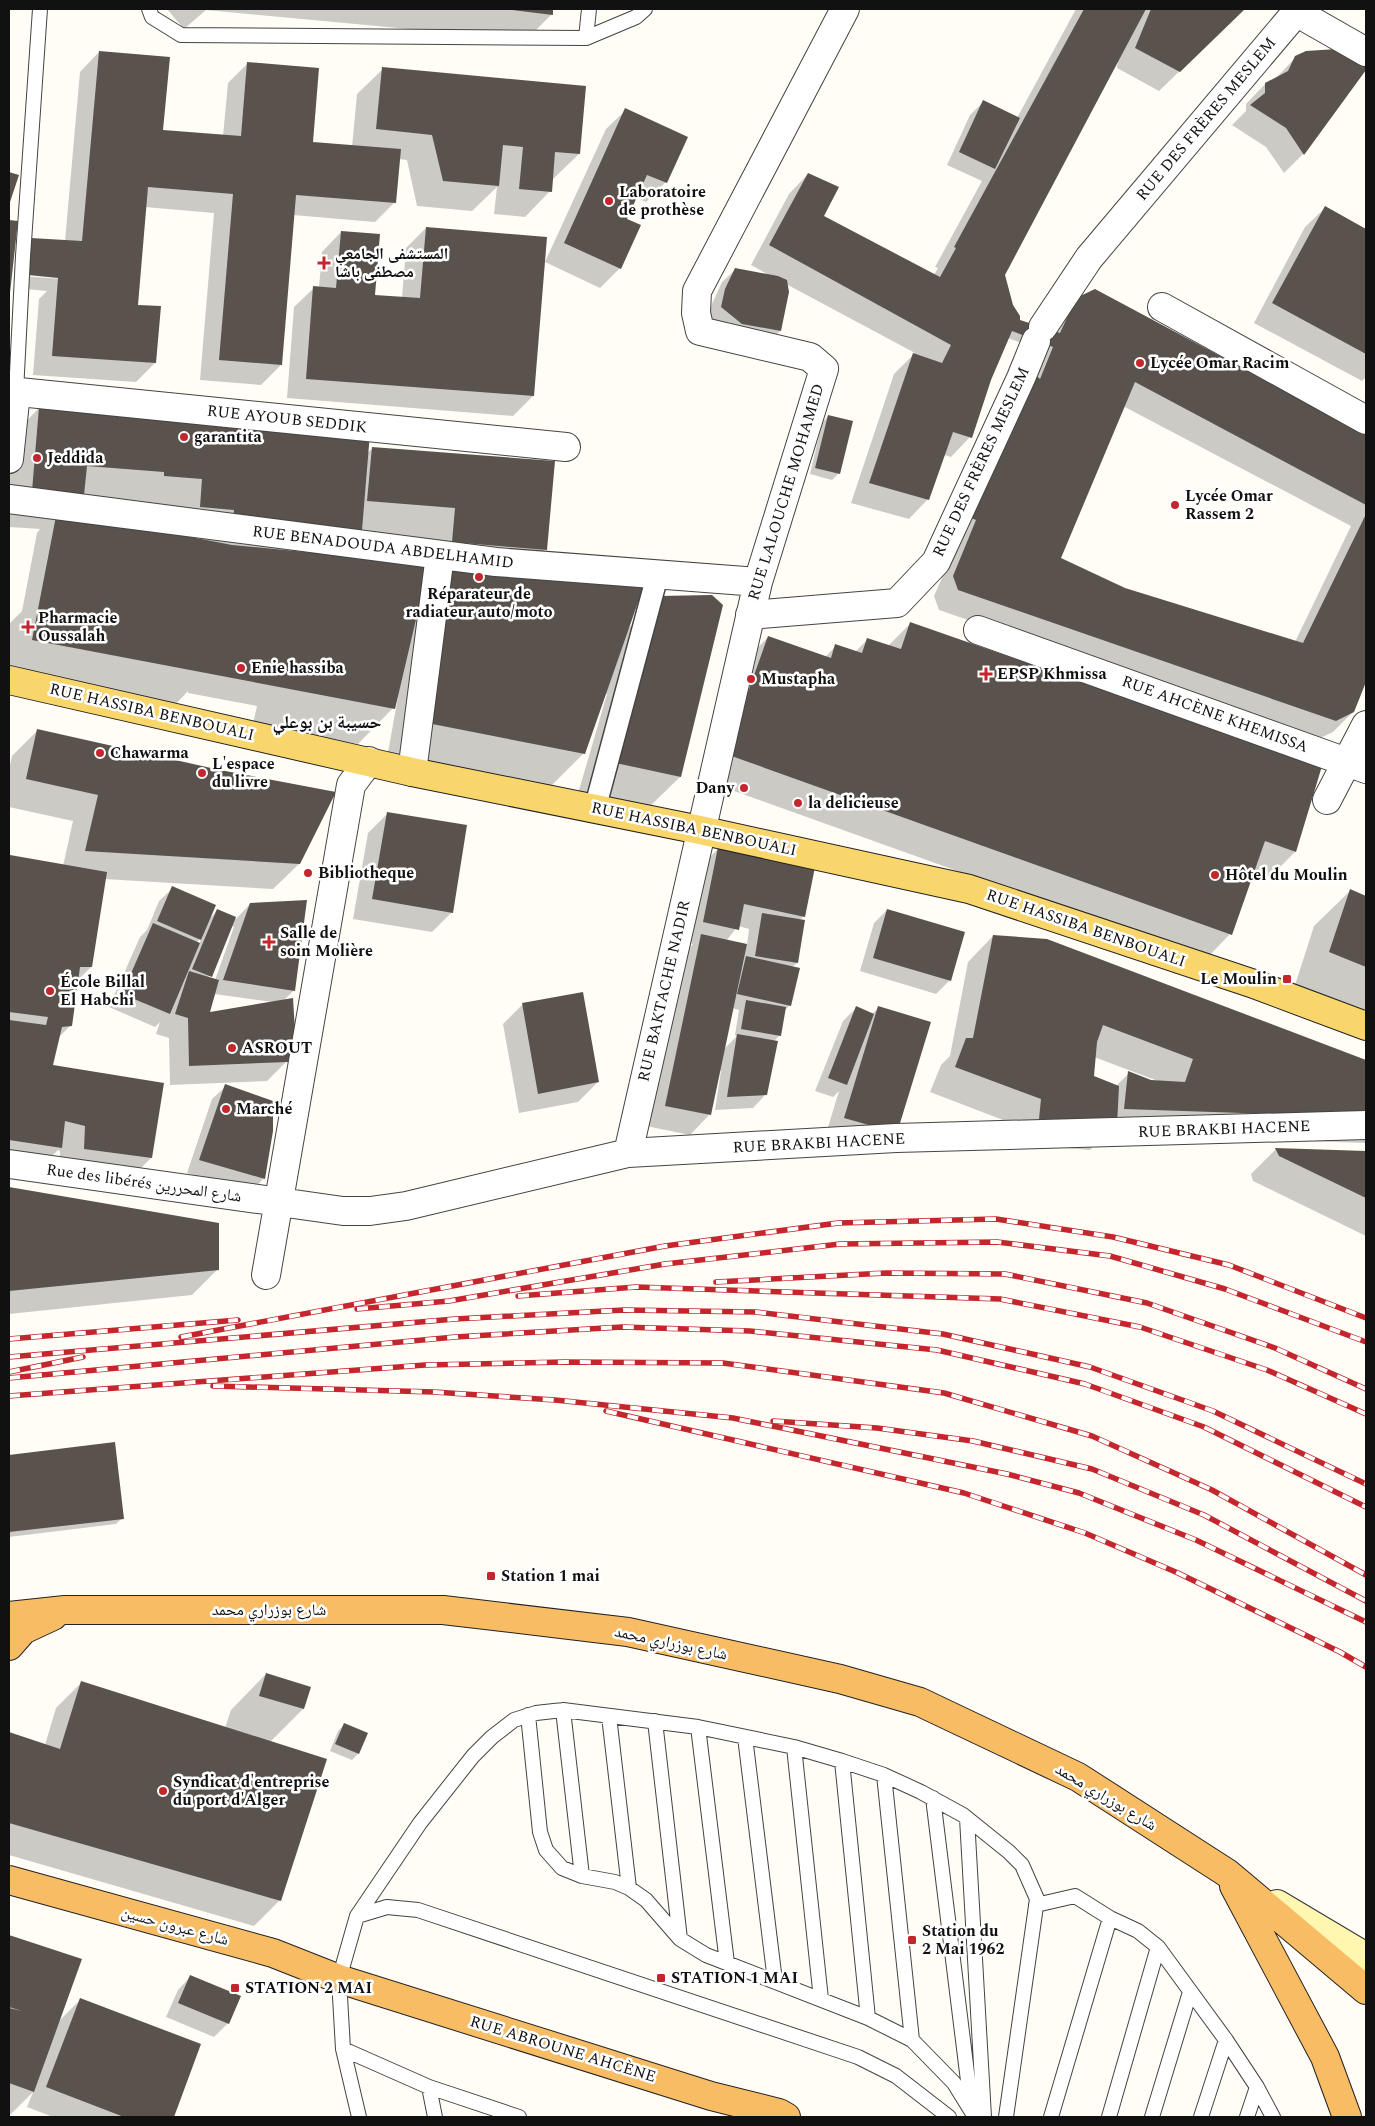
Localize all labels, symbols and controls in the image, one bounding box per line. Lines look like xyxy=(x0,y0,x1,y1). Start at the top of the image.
street label: RUE DES FRÈRES MESLEM xyxy=(1130,32,1282,206)
place label: Laboratoire de prothèse xyxy=(619,180,706,222)
marker: Laboratoire de prothèse xyxy=(603,195,615,207)
place label: المستشفى الجامعي مصطفى باشا xyxy=(335,242,448,284)
marker: المستشفى الجامعي مصطفى باشا xyxy=(317,256,331,270)
place label: Lycée Omar Racim xyxy=(1150,351,1290,375)
marker: Lycée Omar Racim xyxy=(1134,357,1146,369)
street label: RUE DES FRÈRES MESLEM xyxy=(926,363,1036,561)
street label: RUE LALOUCHE MOHAMED xyxy=(742,381,830,603)
street label: RUE AYOUB SEDDIK xyxy=(206,399,369,439)
place label: garantita xyxy=(194,425,263,449)
marker: garantita xyxy=(178,431,190,443)
place label: Jeddida xyxy=(47,446,104,470)
marker: Jeddida xyxy=(31,452,43,464)
place label: Lycée Omar Rassem 2 xyxy=(1185,484,1273,526)
marker: Lycée Omar Rassem 2 xyxy=(1169,499,1181,511)
street label: RUE BENADOUDA ABDELHAMID xyxy=(251,519,515,575)
marker: Réparateur de radiateur auto/moto xyxy=(473,571,485,583)
place label: Réparateur de radiateur auto/moto xyxy=(406,582,553,624)
place label: Pharmacie Oussalah xyxy=(38,606,118,648)
marker: Pharmacie Oussalah xyxy=(22,621,34,633)
place label: Enie hassiba xyxy=(251,656,345,680)
marker: Enie hassiba xyxy=(235,662,247,674)
place label: EPSP Khmissa xyxy=(997,662,1108,686)
place label: Mustapha xyxy=(761,667,836,691)
marker: EPSP Khmissa xyxy=(979,667,993,681)
street label: RUE AHCÈNE KHEMISSA xyxy=(1118,669,1312,759)
marker: Mustapha xyxy=(745,673,757,685)
street label: RUE HASSIBA BENBOUALI xyxy=(47,677,257,747)
district label: حسيبة بن بوعلي xyxy=(273,709,382,736)
place label: Chawarma xyxy=(110,741,190,765)
marker: Chawarma xyxy=(94,747,106,759)
place label: L'espace du livre xyxy=(212,752,275,794)
marker: L'espace du livre xyxy=(196,767,208,779)
place label: Dany xyxy=(695,776,735,800)
marker: Dany xyxy=(738,782,750,794)
place label: la delicieuse xyxy=(808,791,899,815)
street label: RUE HASSIBA BENBOUALI xyxy=(589,795,799,863)
marker: la delicieuse xyxy=(792,797,804,809)
place label: Bibliotheque xyxy=(318,861,414,885)
place label: Hôtel du Moulin xyxy=(1225,863,1348,887)
marker: Bibliotheque xyxy=(302,867,314,879)
marker: Hôtel du Moulin xyxy=(1209,869,1221,881)
street label: RUE HASSIBA BENBOUALI xyxy=(983,883,1189,973)
street label: RUE BAKTACHE NADIR xyxy=(631,898,697,1084)
place label: Salle de soin Molière xyxy=(280,921,373,963)
marker: Salle de soin Molière xyxy=(262,935,276,949)
place label: Le Moulin xyxy=(1200,967,1277,991)
place label: École Billal El Habchi xyxy=(60,970,145,1012)
marker: Le Moulin xyxy=(1281,973,1293,985)
marker: École Billal El Habchi xyxy=(44,985,56,997)
place label: ASROUT xyxy=(242,1036,312,1060)
marker: ASROUT xyxy=(226,1042,238,1054)
place label: Marché xyxy=(236,1097,292,1121)
marker: Marché xyxy=(220,1103,232,1115)
street label: RUE BRAKBI HACENE xyxy=(1137,1114,1311,1144)
street label: RUE BRAKBI HACENE xyxy=(732,1127,906,1159)
street label: Rue des libérés شارع المحررين xyxy=(45,1157,243,1209)
place label: Station 1 mai xyxy=(501,1564,600,1588)
marker: Station 1 mai xyxy=(485,1570,497,1582)
street label: شارع بوزراري محمد xyxy=(212,1598,326,1622)
street label: شارع بوزراري محمد xyxy=(612,1619,730,1667)
street label: شارع بوزراري محمد xyxy=(1051,1757,1161,1837)
place label: Syndicat d'entreprise du port d'Alger xyxy=(173,1770,330,1812)
marker: Syndicat d'entreprise du port d'Alger xyxy=(157,1785,169,1797)
street label: شارع عبرون حسين xyxy=(119,1900,231,1952)
place label: Station du 2 Mai 1962 xyxy=(922,1919,1004,1961)
marker: Station du 2 Mai 1962 xyxy=(906,1934,918,1946)
place label: STATION 1 MAI xyxy=(671,1966,798,1990)
marker: STATION 1 MAI xyxy=(655,1972,667,1984)
place label: STATION 2 MAI xyxy=(245,1976,372,2000)
marker: STATION 2 MAI xyxy=(229,1982,241,1994)
street label: RUE ABROUNE AHCÈNE xyxy=(467,2009,659,2089)

